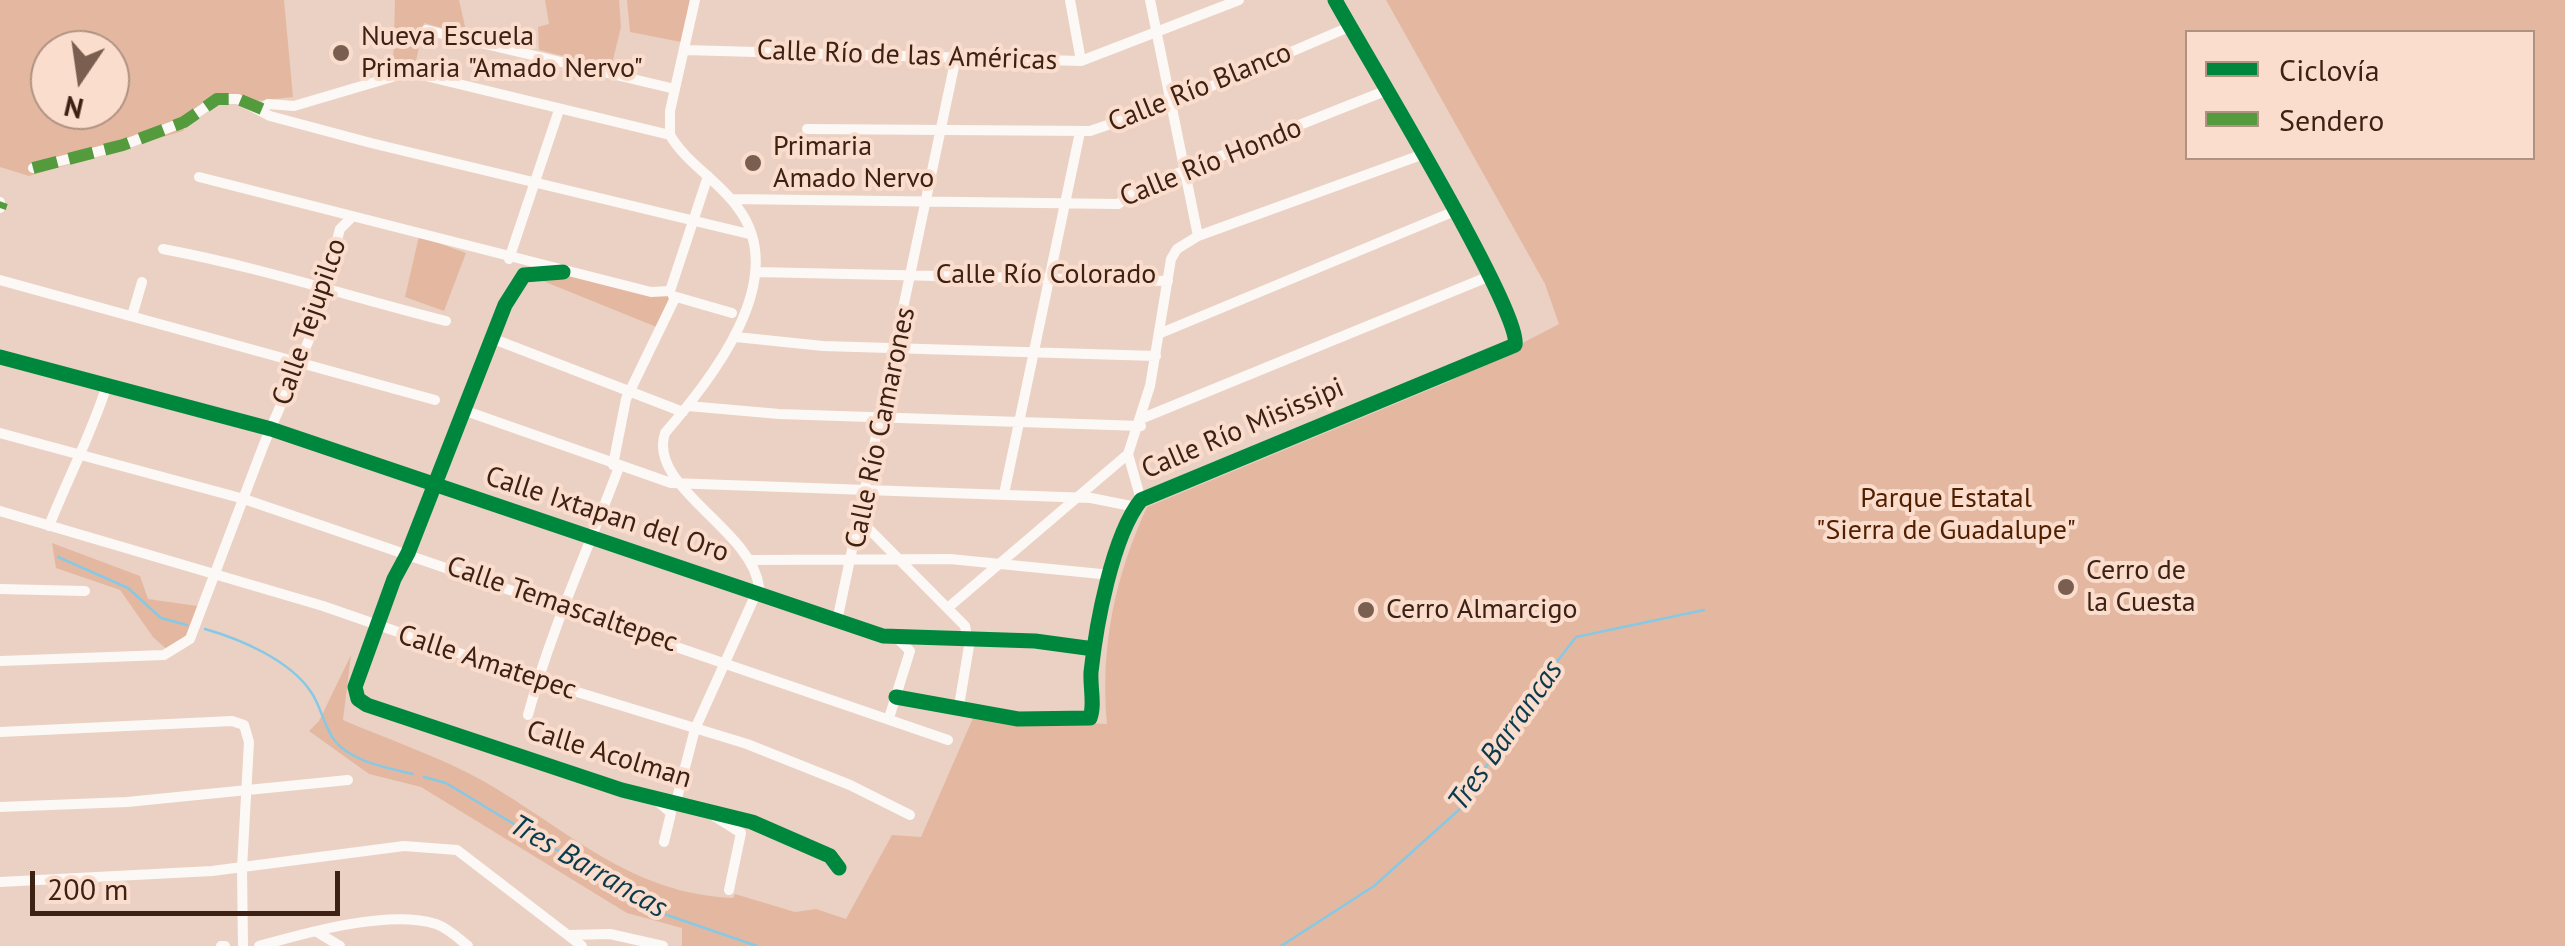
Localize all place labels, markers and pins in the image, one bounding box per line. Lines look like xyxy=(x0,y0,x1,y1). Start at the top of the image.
place label: Nueva Escuela Primaria "Amado Nervo" xyxy=(361,20,643,86)
marker: Nueva Escuela Primaria "Amado Nervo" xyxy=(330,42,352,64)
place label: Primaria Amado Nervo xyxy=(773,130,934,196)
marker: Primaria Amado Nervo xyxy=(742,152,764,174)
place label: Cerro de la Cuesta xyxy=(2086,554,2196,620)
marker: Cerro de la Cuesta xyxy=(2055,576,2077,598)
place label: Cerro Almarcigo xyxy=(1386,593,1578,627)
marker: Cerro Almarcigo xyxy=(1355,599,1377,621)

